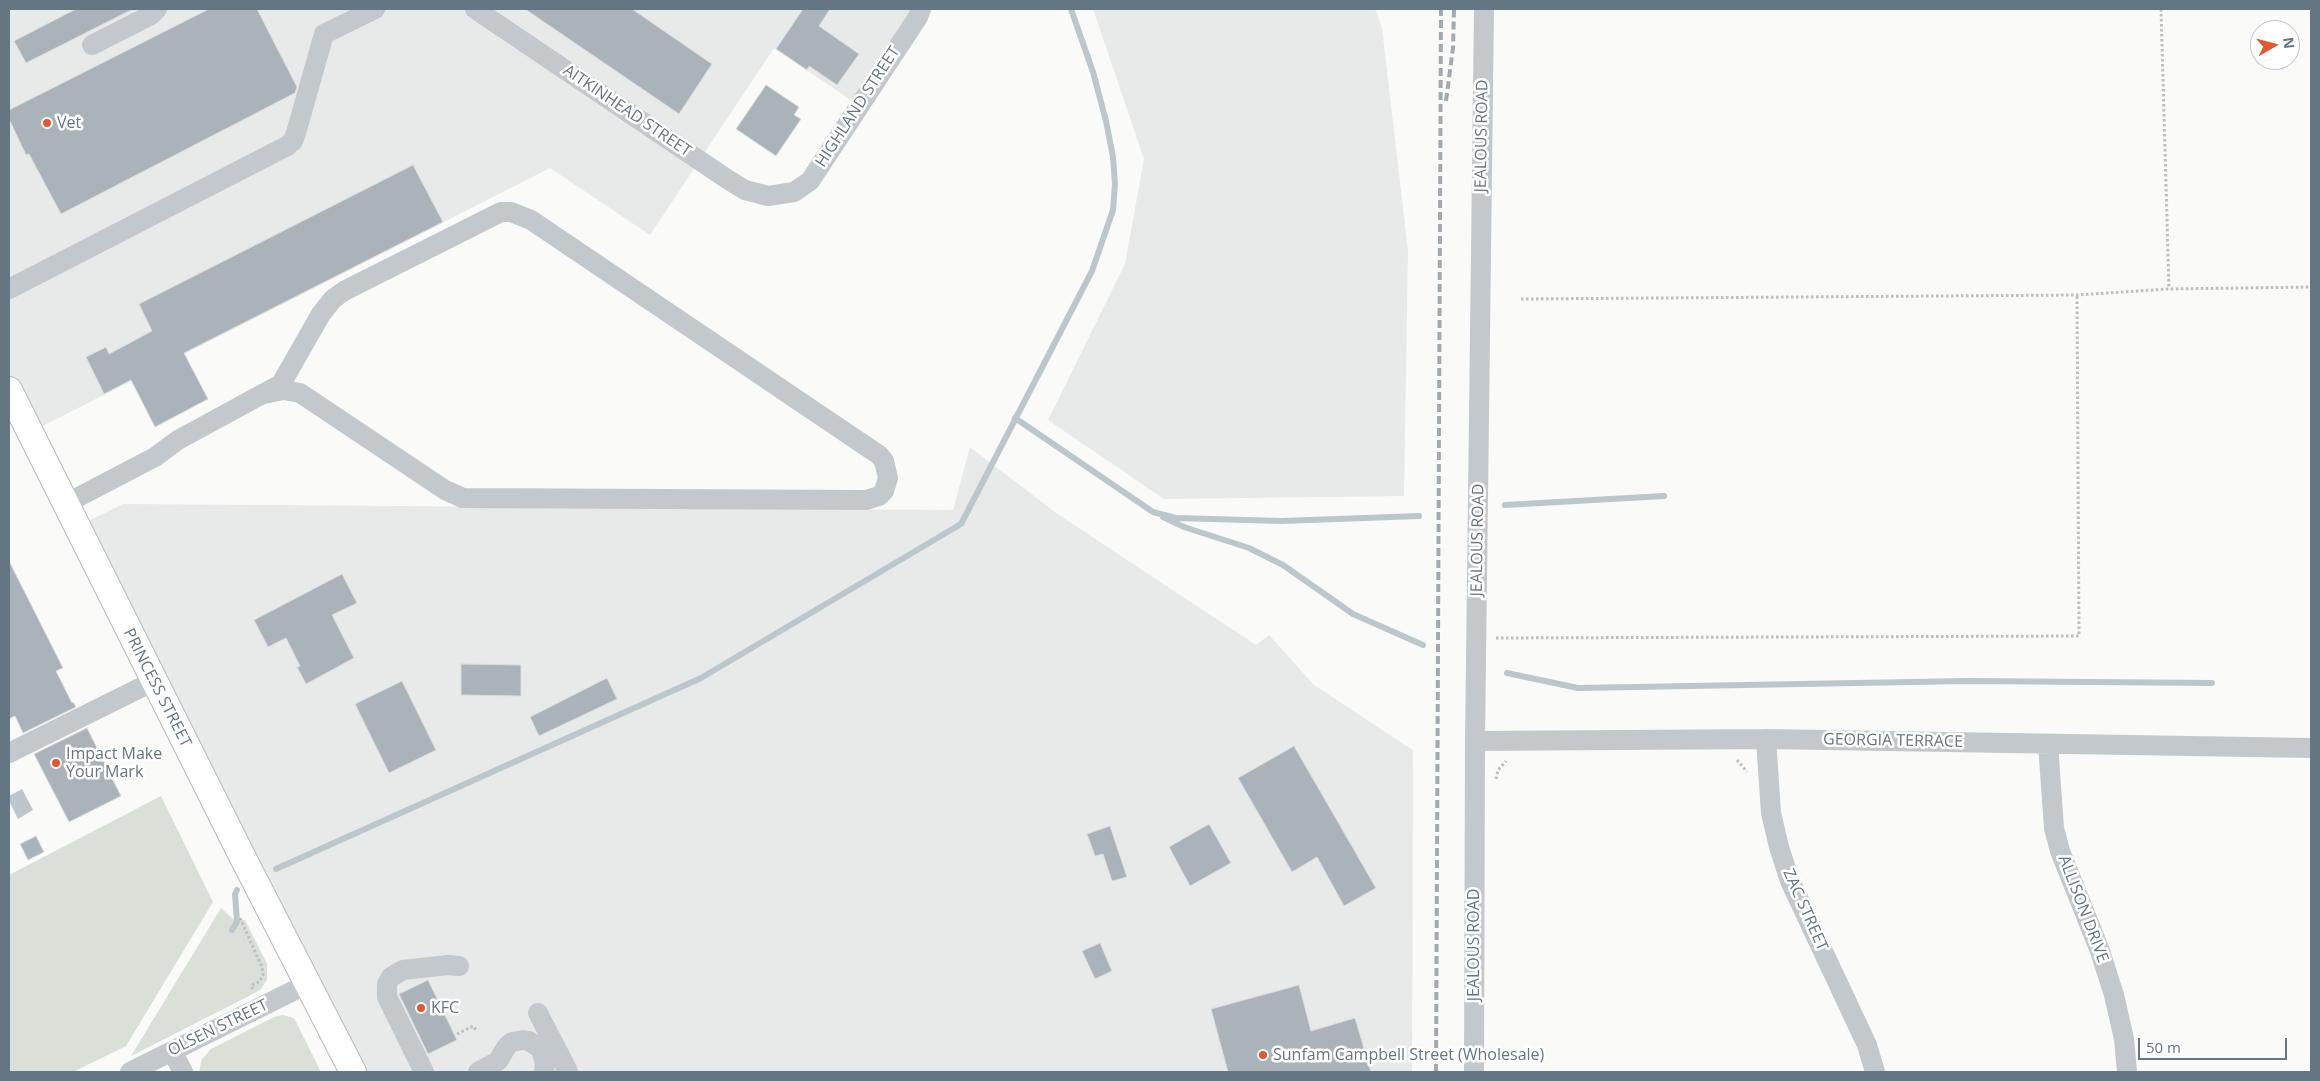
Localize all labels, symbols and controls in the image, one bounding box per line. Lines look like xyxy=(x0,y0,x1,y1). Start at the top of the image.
north arrow xyxy=(2250,20,2300,70)
text: N xyxy=(2279,36,2300,50)
street label: HIGHLAND STREET xyxy=(812,43,904,171)
street label: AITKINHEAD STREET xyxy=(559,61,695,161)
street label: JEALOUS ROAD xyxy=(1471,79,1493,193)
place label: Vet xyxy=(57,113,81,133)
marker: Vet xyxy=(41,117,53,129)
street label: JEALOUS ROAD xyxy=(1467,483,1489,597)
street label: PRINCESS STREET xyxy=(119,625,195,751)
street label: GEORGIA TERRACE xyxy=(1823,730,1963,752)
place label: Impact Make Your Mark xyxy=(66,744,162,782)
marker: Impact Make Your Mark xyxy=(50,757,62,769)
street label: ALLISON DRIVE xyxy=(2054,853,2112,965)
street label: ZAC STREET xyxy=(1778,866,1832,954)
street label: JEALOUS ROAD xyxy=(1464,889,1484,1001)
street label: OLSEN STREET xyxy=(165,996,271,1060)
place label: KFC xyxy=(431,998,459,1018)
marker: KFC xyxy=(415,1002,427,1014)
scale bar xyxy=(2140,1028,2289,1060)
text: 50 m xyxy=(2146,1037,2181,1057)
place label: Sunfam Campbell Street (Wholesale) xyxy=(1273,1045,1544,1065)
marker: Sunfam Campbell Street (Wholesale) xyxy=(1257,1049,1269,1061)

